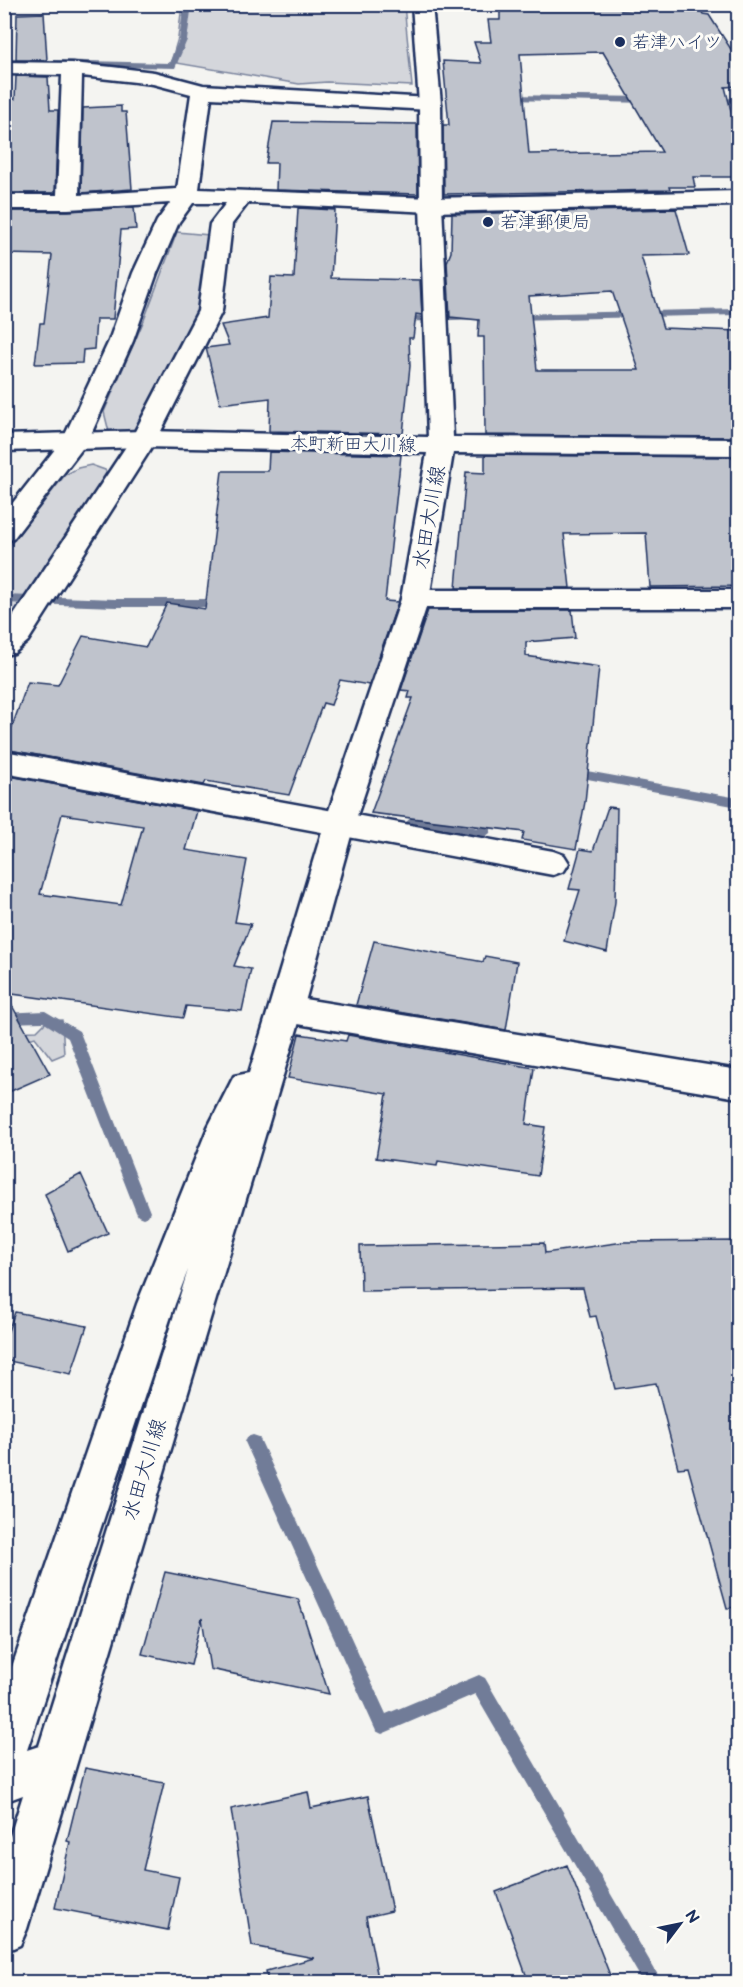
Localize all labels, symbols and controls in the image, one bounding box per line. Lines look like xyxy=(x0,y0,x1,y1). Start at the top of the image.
place label: 若津ハイツ xyxy=(632,32,722,53)
marker: 若津ハイツ xyxy=(613,35,627,49)
place label: 若津郵便局 xyxy=(500,212,590,233)
marker: 若津郵便局 xyxy=(481,215,495,229)
street label: 本町新田大川線 xyxy=(290,433,416,456)
street label: 水田大川線 xyxy=(408,463,451,571)
street label: 水田大川線 xyxy=(117,1415,172,1523)
north arrow xyxy=(650,1894,710,1954)
text: N xyxy=(680,1907,703,1927)

